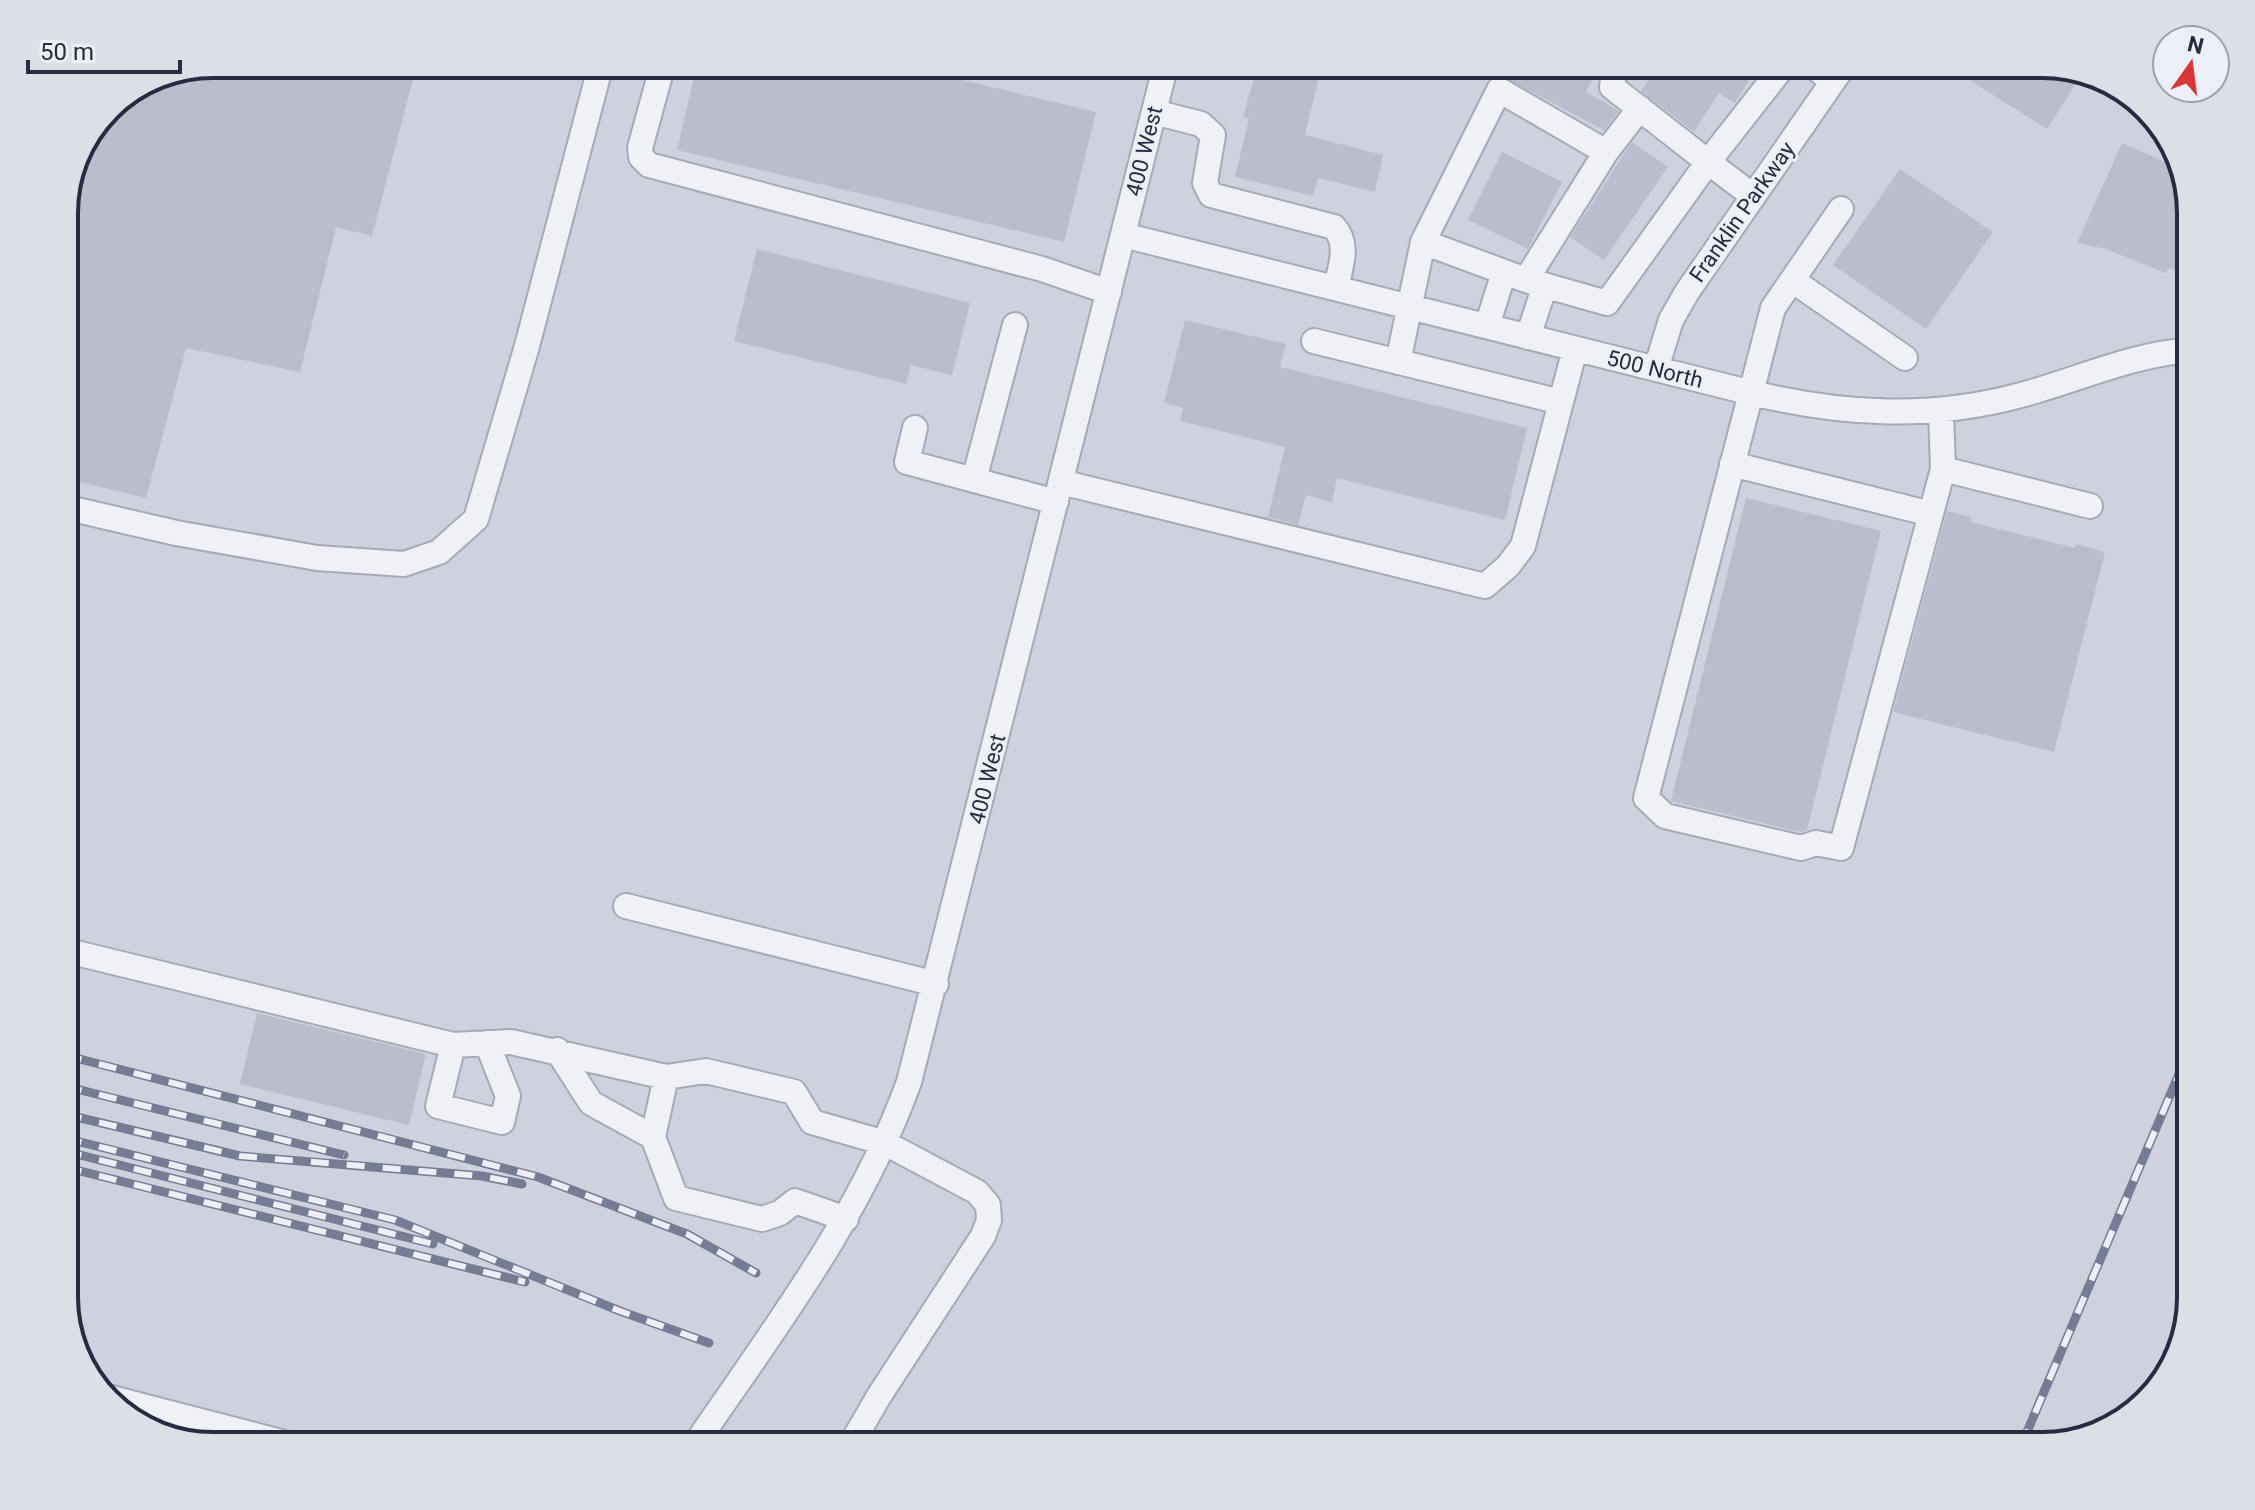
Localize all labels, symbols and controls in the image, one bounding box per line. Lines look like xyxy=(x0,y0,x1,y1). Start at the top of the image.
scale bar xyxy=(28,24,180,74)
north arrow xyxy=(2151,24,2231,104)
text: N xyxy=(2185,31,2206,59)
text: 50 m xyxy=(40,38,94,66)
street label: 400 West xyxy=(1121,103,1167,199)
street label: Franklin Parkway xyxy=(1684,137,1800,287)
street label: 500 North xyxy=(1604,345,1706,393)
street label: 400 West xyxy=(964,731,1010,827)

